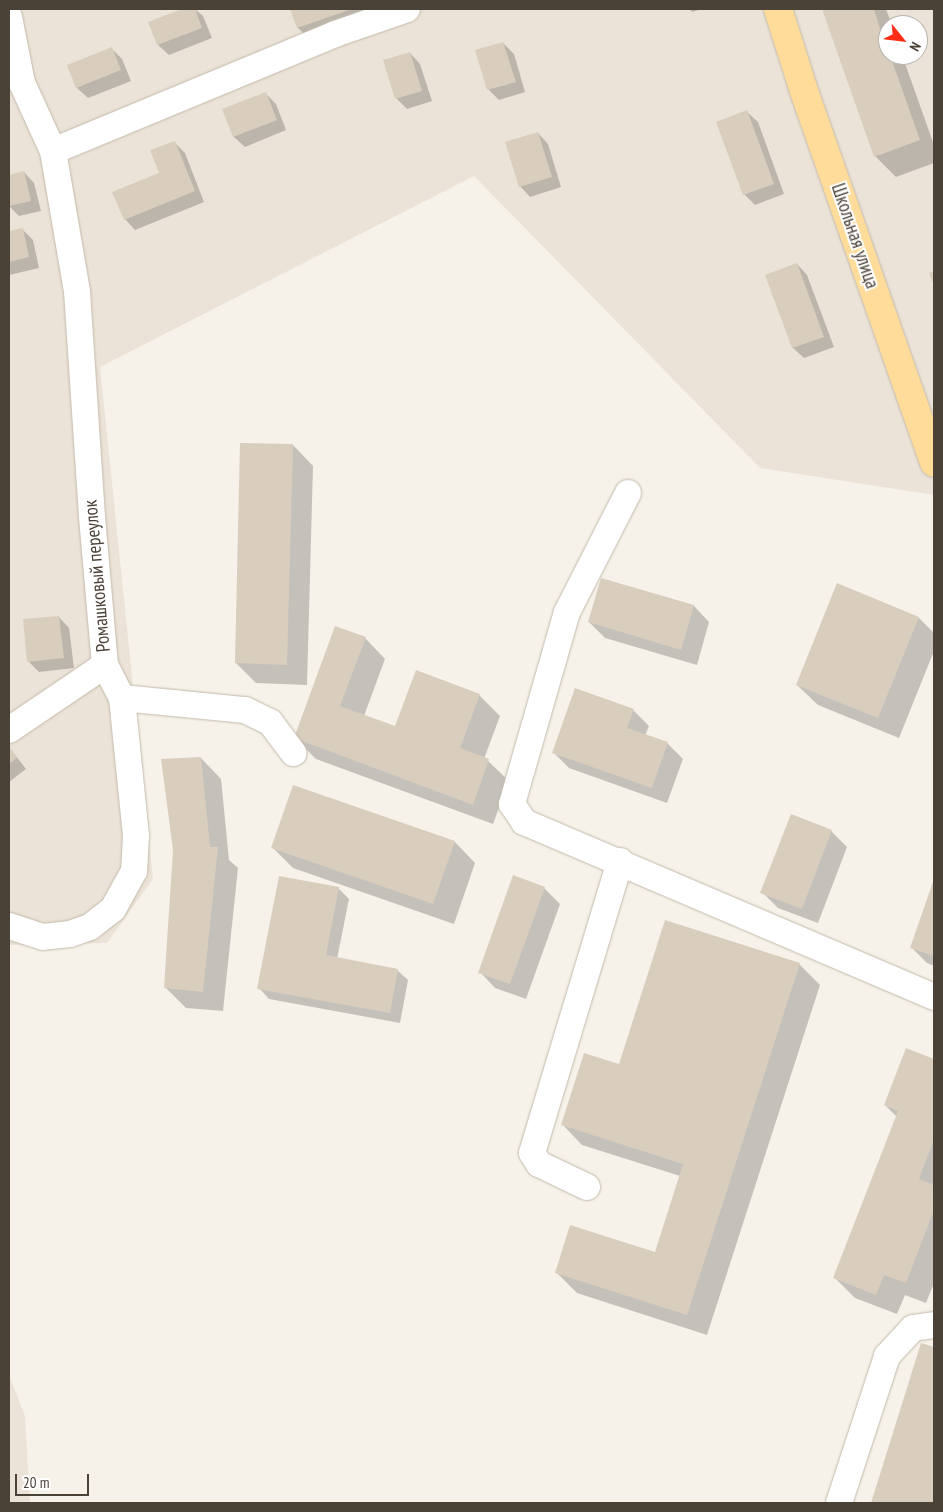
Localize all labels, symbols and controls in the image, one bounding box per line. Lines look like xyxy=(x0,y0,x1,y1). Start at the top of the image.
north arrow xyxy=(878,15,928,65)
text: N xyxy=(906,39,925,54)
street label: Школьная улица xyxy=(826,180,884,292)
street label: Ромашковый переулок xyxy=(79,499,115,653)
scale bar xyxy=(18,1464,91,1496)
text: 20 m xyxy=(23,1473,49,1492)

